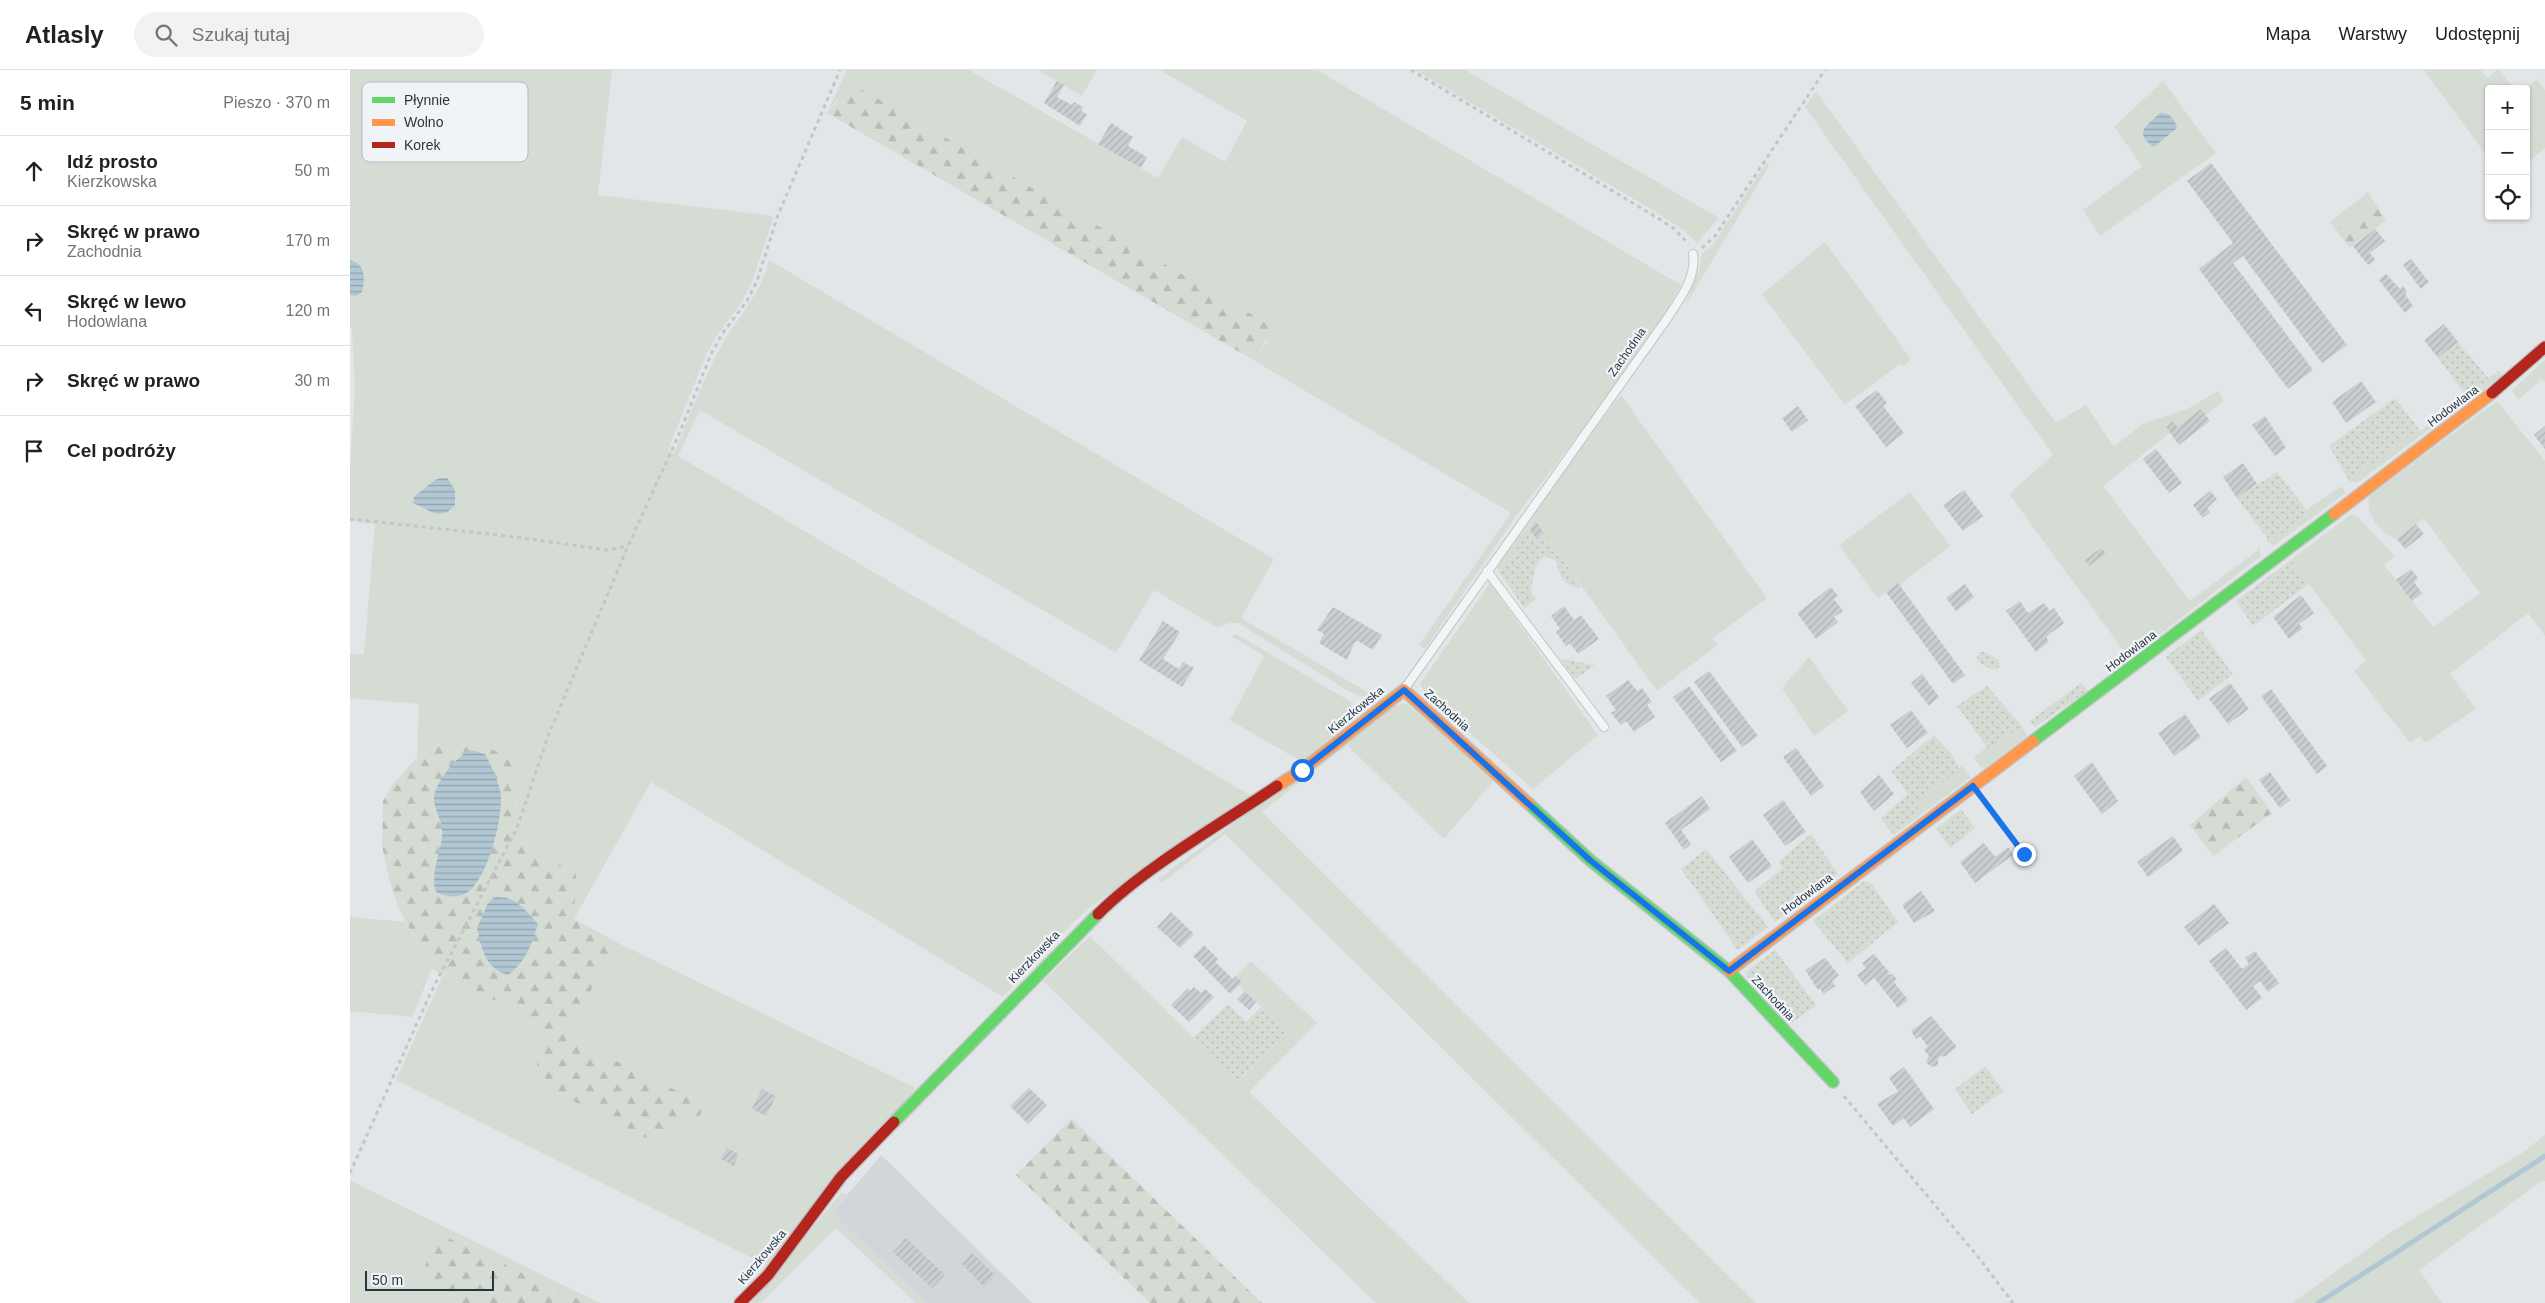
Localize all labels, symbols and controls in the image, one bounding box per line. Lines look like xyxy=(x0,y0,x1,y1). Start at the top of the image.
search box xyxy=(134,12,484,57)
text: Atlasly xyxy=(25,21,104,48)
icon: search xyxy=(152,21,180,49)
text: Szukaj tutaj xyxy=(192,24,290,45)
text: Mapa xyxy=(2266,24,2311,44)
text: Warstwy xyxy=(2339,24,2407,44)
text: Udostępnij xyxy=(2435,24,2520,44)
legend xyxy=(362,82,528,162)
map controls xyxy=(2485,85,2530,220)
button: + xyxy=(2485,85,2530,130)
text: 5 min xyxy=(20,91,75,114)
text: Płynnie xyxy=(404,92,450,108)
text: Pieszo · 370 m xyxy=(223,94,330,111)
text: Wolno xyxy=(404,114,444,130)
button: − xyxy=(2485,130,2530,175)
text: Korek xyxy=(404,137,442,153)
text: Idź prosto xyxy=(67,151,158,172)
icon: ahead xyxy=(20,157,48,185)
text: 50 m xyxy=(294,162,330,179)
text: Kierzkowska xyxy=(67,173,157,190)
button: locate xyxy=(2485,175,2530,220)
text: Skręć w prawo xyxy=(67,221,200,242)
icon: right xyxy=(20,227,48,255)
text: 170 m xyxy=(286,232,330,249)
text: Zachodnia xyxy=(67,243,142,260)
text: Skręć w lewo xyxy=(67,291,186,312)
icon: left xyxy=(20,297,48,325)
text: 120 m xyxy=(286,302,330,319)
text: Hodowlana xyxy=(67,313,147,330)
street label: Zachodnia xyxy=(1605,325,1649,379)
icon: right xyxy=(20,367,48,395)
text: Skręć w prawo xyxy=(67,370,200,391)
text: 30 m xyxy=(294,372,330,389)
street label: Hodowlana xyxy=(2425,382,2481,430)
icon: arrive xyxy=(20,437,48,465)
text: Cel podróży xyxy=(67,440,176,461)
street label: Hodowlana xyxy=(2103,627,2159,675)
street label: Kierzkowska xyxy=(1325,683,1387,737)
street label: Zachodnia xyxy=(1421,686,1473,734)
route start xyxy=(1291,759,1314,782)
route end xyxy=(2013,843,2036,866)
street label: Hodowlana xyxy=(1779,870,1835,918)
street label: Kierzkowska xyxy=(1006,928,1063,986)
street label: Zachodnia xyxy=(1749,973,1797,1024)
street label: Kierzkowska xyxy=(735,1226,789,1287)
scale bar xyxy=(365,1268,494,1291)
text: 50 m xyxy=(372,1272,403,1288)

